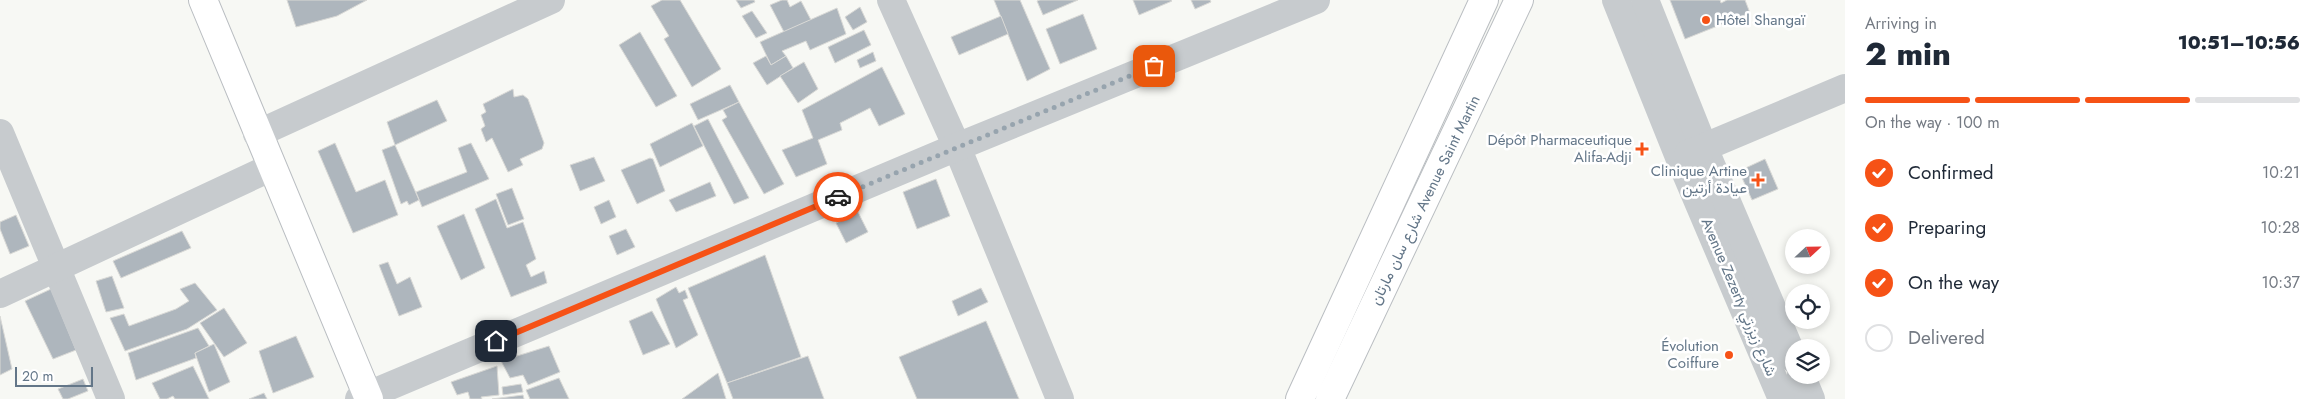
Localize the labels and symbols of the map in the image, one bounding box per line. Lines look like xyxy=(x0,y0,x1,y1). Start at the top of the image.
place label: Hôtel Shangaï xyxy=(1716,9,1806,31)
marker: Hôtel Shangaï xyxy=(1700,14,1712,26)
pin xyxy=(1133,45,1175,87)
street label: شارع سان مارتان Avenue Saint Martin xyxy=(1364,91,1486,309)
place label: Dépôt Pharmaceutique Alifa-Adji xyxy=(1487,129,1632,168)
marker: Dépôt Pharmaceutique Alifa-Adji xyxy=(1636,143,1648,155)
place label: Clinique Artine عيادة أرتين xyxy=(1651,160,1747,199)
courier xyxy=(813,172,863,222)
marker: Clinique Artine عيادة أرتين xyxy=(1751,173,1765,187)
street label: Avenue Zezerty شارع زيزرتي xyxy=(1694,215,1782,380)
north arrow xyxy=(1785,229,1830,274)
pin xyxy=(475,320,517,362)
place label: Évolution Coiffure xyxy=(1661,335,1719,374)
marker: Évolution Coiffure xyxy=(1723,349,1735,361)
scale bar xyxy=(15,364,92,387)

